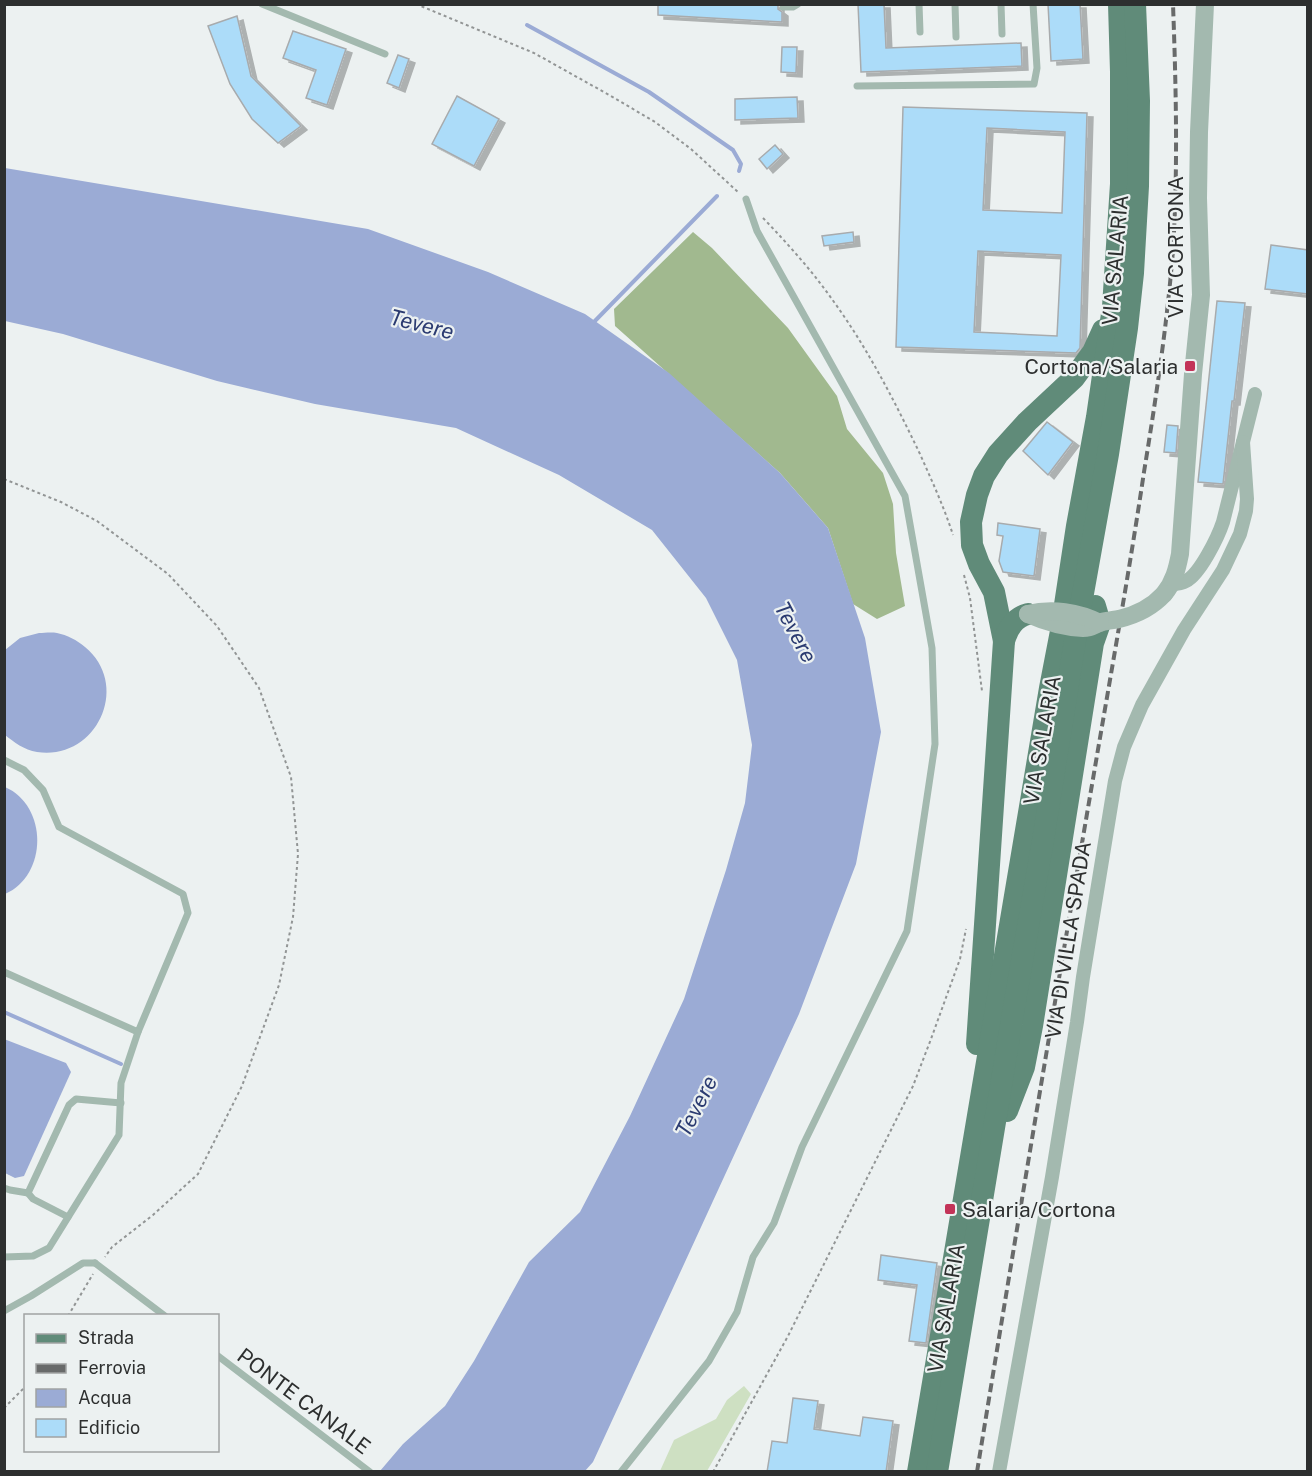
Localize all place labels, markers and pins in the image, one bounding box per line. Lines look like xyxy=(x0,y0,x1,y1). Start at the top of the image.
place label: Cortona/Salaria xyxy=(1024,354,1178,379)
marker: Cortona/Salaria xyxy=(1183,359,1197,373)
place label: Salaria/Cortona xyxy=(962,1197,1116,1222)
marker: Salaria/Cortona xyxy=(943,1202,957,1216)

